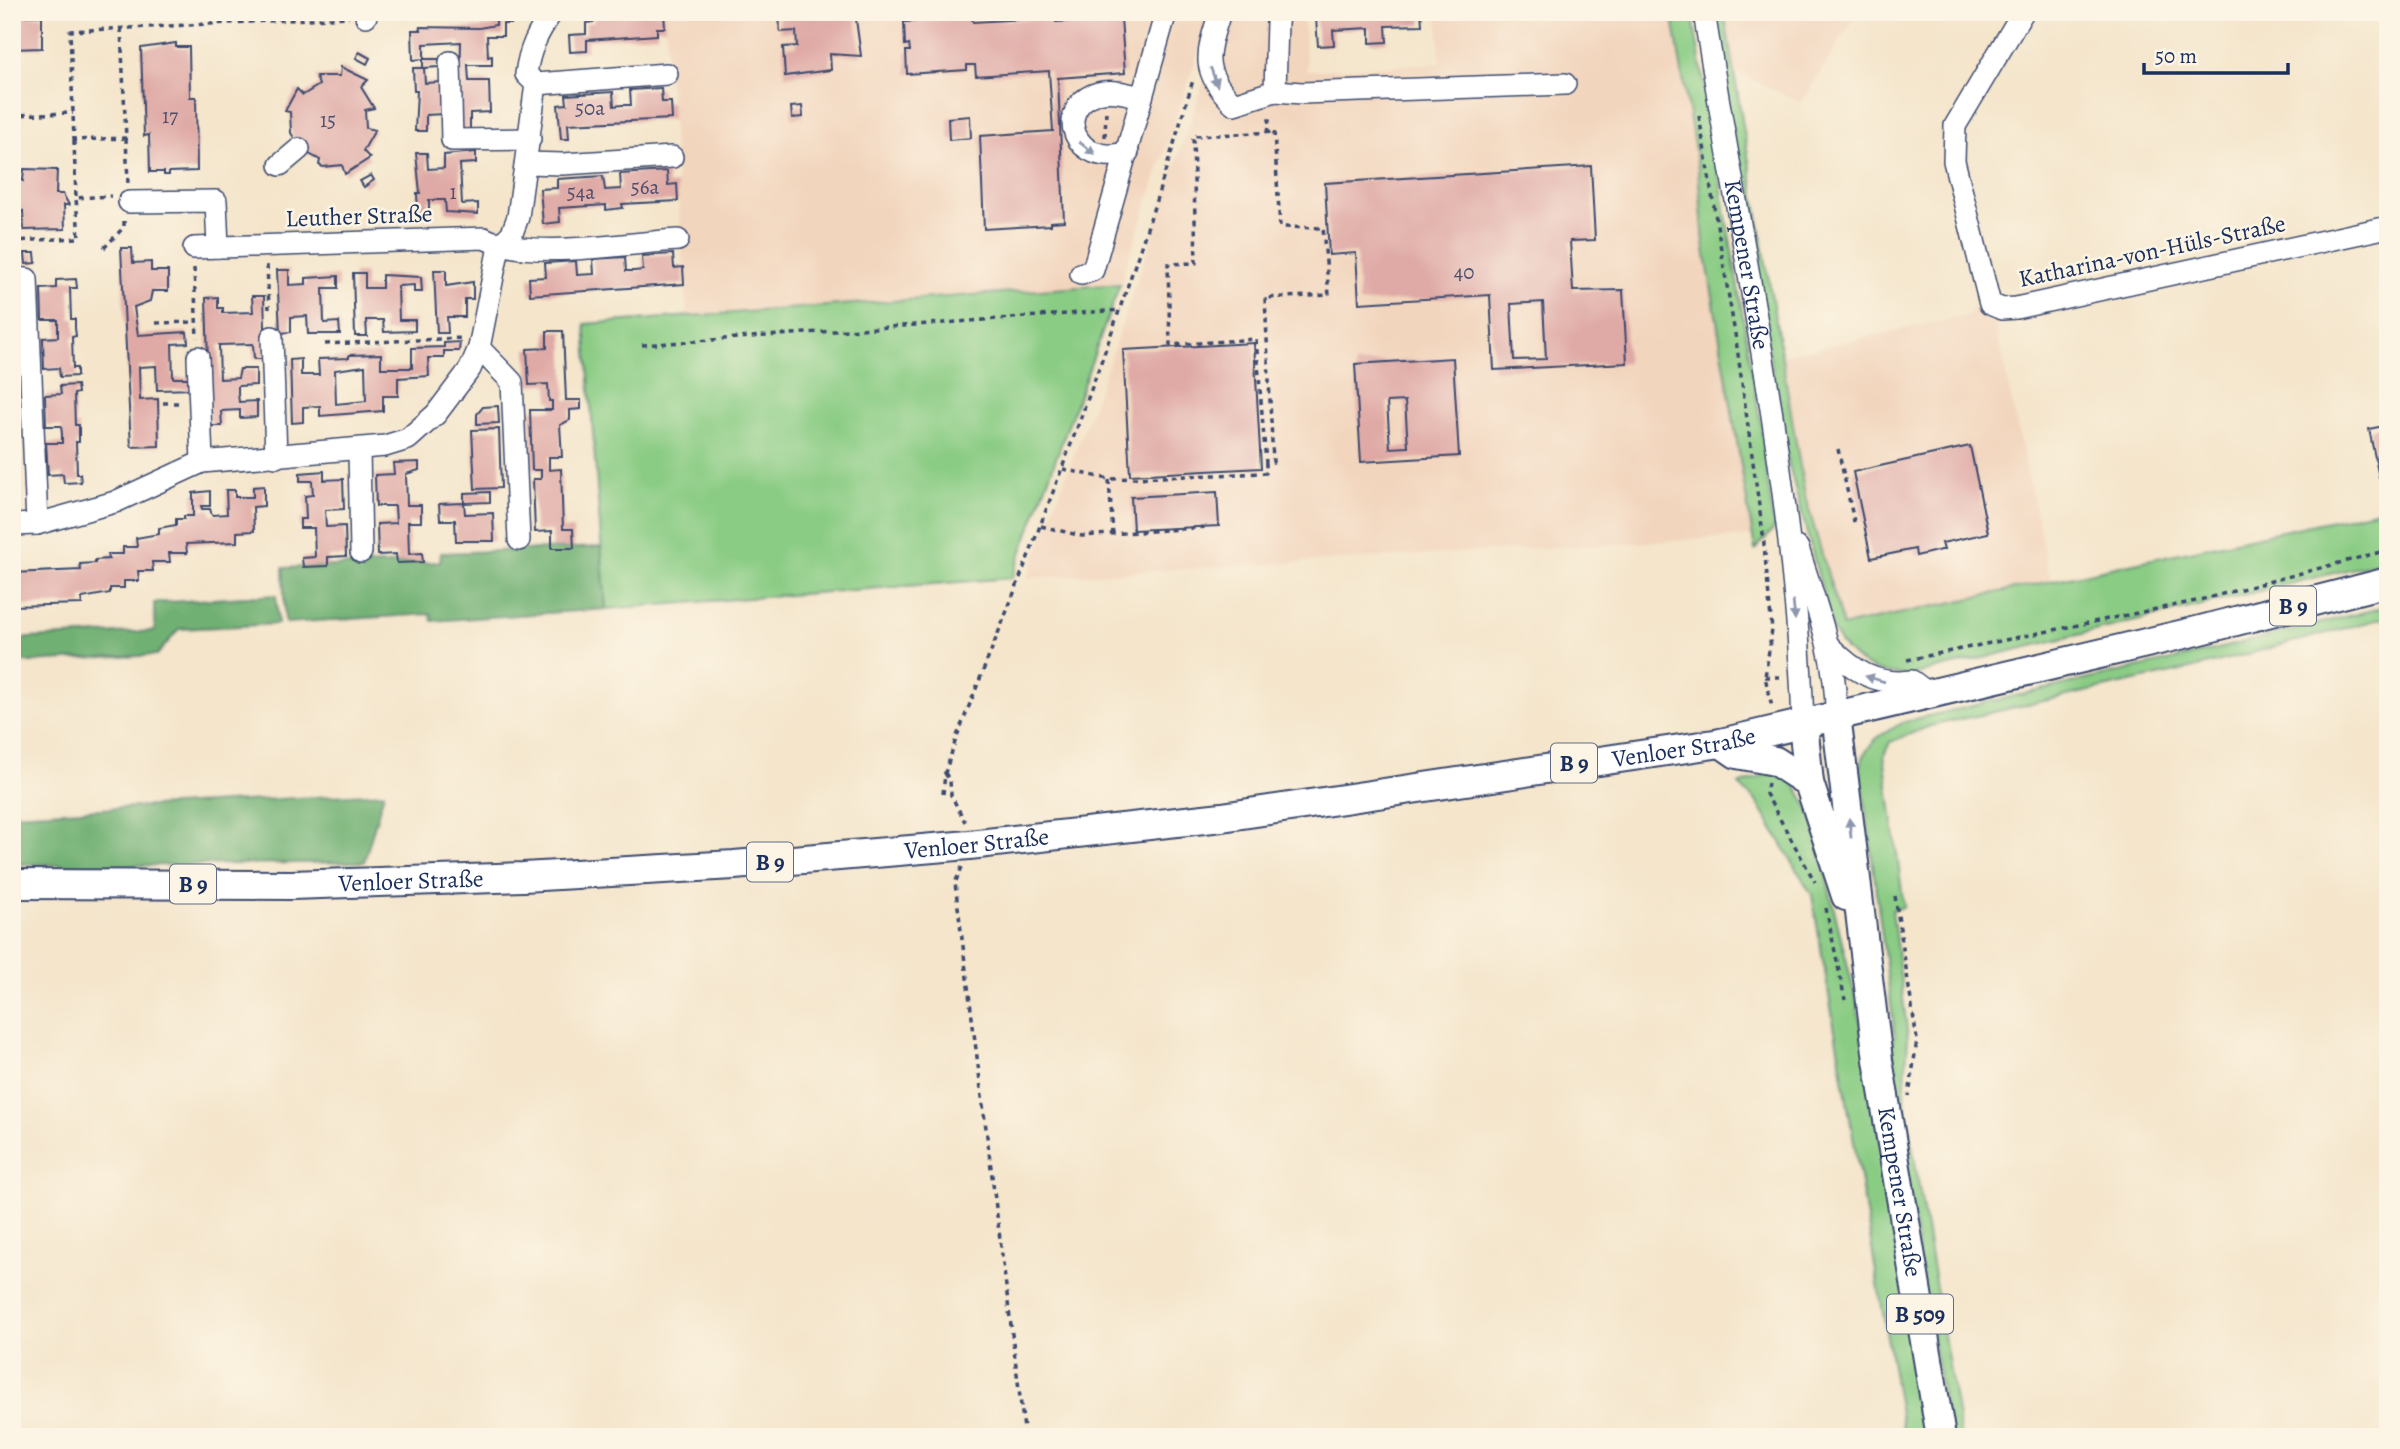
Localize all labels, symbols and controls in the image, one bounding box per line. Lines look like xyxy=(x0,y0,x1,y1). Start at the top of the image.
scale bar xyxy=(2144,32,2288,76)
text: 50 m xyxy=(2155,42,2197,70)
one-way arrow xyxy=(1209,67,1220,88)
house number: 50a xyxy=(575,94,605,122)
house number: 17 xyxy=(162,102,178,130)
house number: 15 xyxy=(320,106,336,134)
one-way arrow xyxy=(1078,141,1097,155)
house number: 56a xyxy=(631,173,659,201)
street label: Kempener Straße xyxy=(1717,177,1777,352)
house number: 1 xyxy=(449,178,457,206)
house number: 54a xyxy=(567,178,595,206)
street label: Leuther Straße xyxy=(285,197,433,235)
street label: Katharina-von-Hüls-Straße xyxy=(2016,207,2288,295)
house number: 40 xyxy=(1454,258,1474,286)
road number: B 9 xyxy=(2270,586,2316,626)
one-way arrow xyxy=(1789,599,1800,621)
one-way arrow xyxy=(1864,674,1885,684)
street label: Venloer Straße xyxy=(1609,719,1759,775)
road number: B 9 xyxy=(1551,744,1597,782)
one-way arrow xyxy=(1845,817,1856,839)
street label: Venloer Straße xyxy=(902,820,1050,867)
road number: B 9 xyxy=(747,842,793,882)
street label: Venloer Straße xyxy=(337,862,484,899)
road number: B 9 xyxy=(170,864,216,904)
street label: Kempener Straße xyxy=(1870,1104,1930,1279)
road number: B 509 xyxy=(1887,1294,1953,1334)

